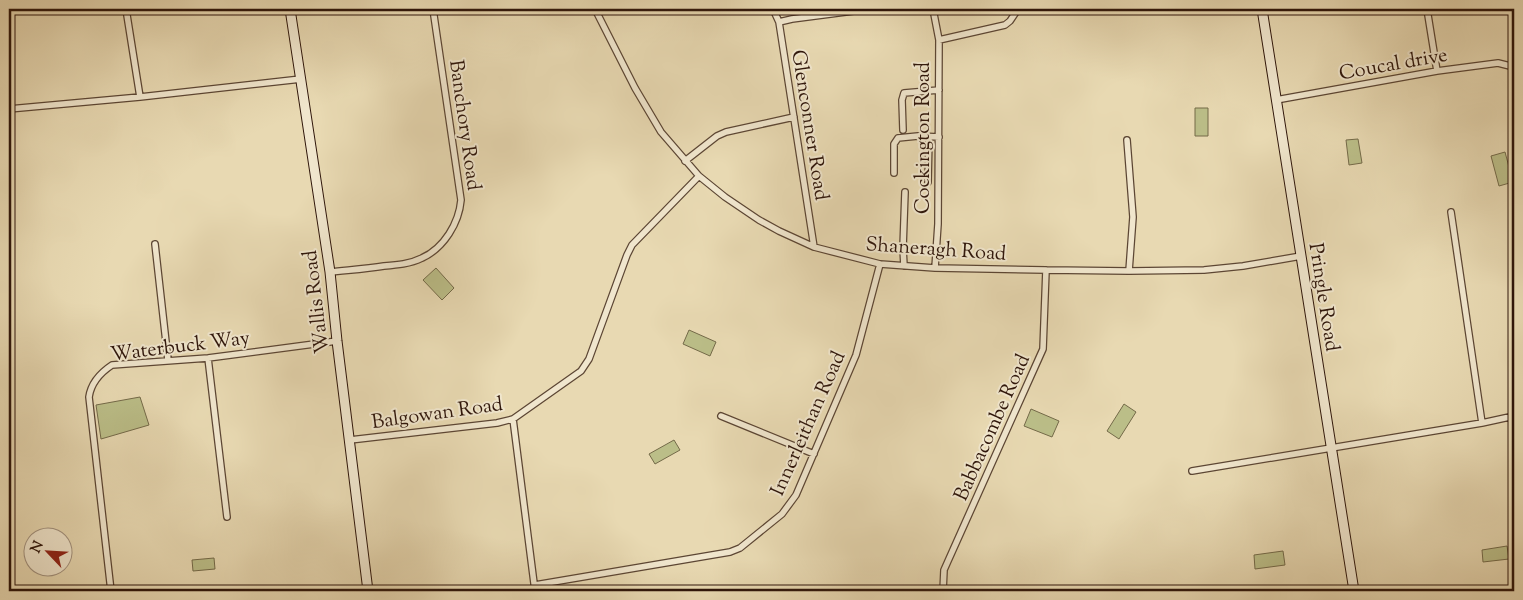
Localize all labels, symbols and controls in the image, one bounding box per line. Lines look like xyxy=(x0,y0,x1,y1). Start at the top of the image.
street label: Coucal drive xyxy=(1337,42,1450,89)
street label: Glenconner Road xyxy=(782,48,835,203)
street label: Banchory Road xyxy=(440,58,487,192)
street label: Cockington Road xyxy=(910,62,939,214)
street label: Shaneragh Road xyxy=(864,231,1007,270)
street label: Pringle Road xyxy=(1300,241,1345,354)
street label: Wallis Road xyxy=(297,248,338,355)
street label: Waterbuck Way xyxy=(109,325,252,370)
street label: Innerleithan Road xyxy=(764,347,854,501)
street label: Babbacombe Road xyxy=(948,350,1039,506)
street label: Balgowan Road xyxy=(370,391,505,438)
north arrow xyxy=(22,528,72,578)
text: N xyxy=(27,538,49,557)

